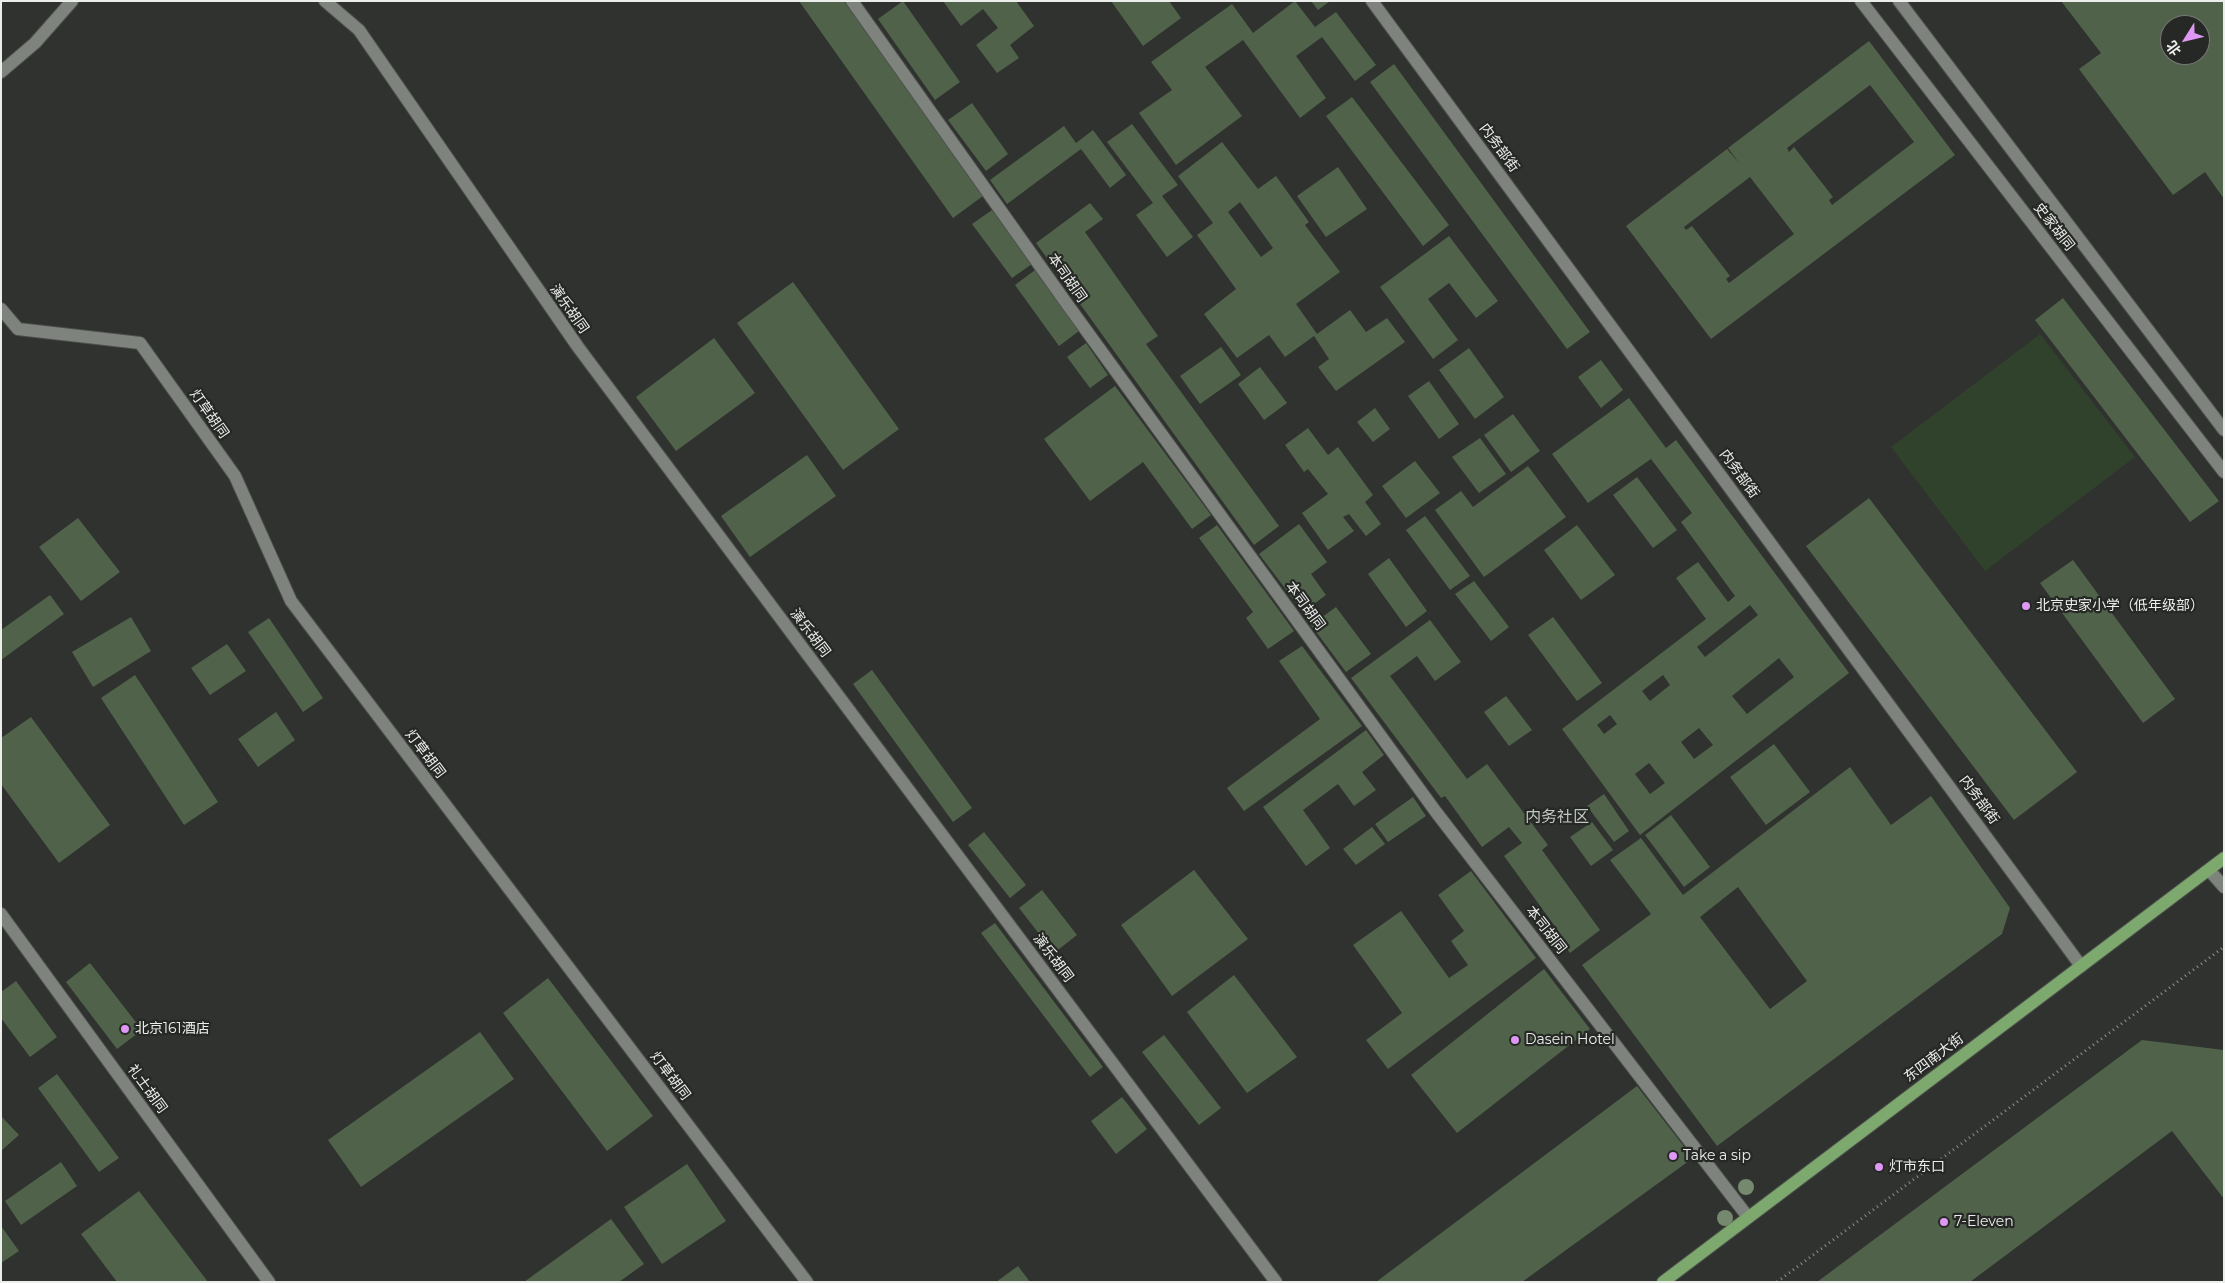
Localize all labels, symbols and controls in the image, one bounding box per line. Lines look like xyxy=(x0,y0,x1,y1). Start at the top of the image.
north arrow xyxy=(2160,15,2210,65)
text: 北 xyxy=(2162,37,2185,59)
street label: 内务部街 xyxy=(1476,120,1522,176)
street label: 史家胡同 xyxy=(2030,200,2078,254)
street label: 本司胡同 xyxy=(1044,250,1090,306)
street label: 演乐胡同 xyxy=(546,281,592,337)
street label: 灯草胡同 xyxy=(186,386,232,442)
street label: 内务部街 xyxy=(1716,446,1762,502)
street label: 本司胡同 xyxy=(1282,578,1328,634)
place label: 北京史家小学（低年级部） xyxy=(2036,598,2204,614)
marker: 北京史家小学（低年级部） xyxy=(2020,600,2032,612)
street label: 演乐胡同 xyxy=(786,606,834,660)
street label: 灯草胡同 xyxy=(401,727,449,781)
street label: 内务部街 xyxy=(1956,772,2002,828)
district label: 内务社区 xyxy=(1525,807,1589,827)
street label: 本司胡同 xyxy=(1522,903,1570,957)
street label: 演乐胡同 xyxy=(1029,931,1077,985)
place label: 北京161酒店 xyxy=(135,1021,210,1037)
marker: 北京161酒店 xyxy=(119,1023,131,1035)
street label: 东四南大街 xyxy=(1901,1030,1967,1086)
place label: Dasein Hotel xyxy=(1525,1032,1615,1048)
marker: Dasein Hotel xyxy=(1509,1034,1521,1046)
street label: 灯草胡同 xyxy=(646,1049,694,1103)
street label: 礼士胡同 xyxy=(124,1061,170,1117)
place label: Take a sip xyxy=(1683,1148,1751,1164)
marker: Take a sip xyxy=(1667,1150,1679,1162)
place label: 灯市东口 xyxy=(1889,1159,1945,1175)
marker: 灯市东口 xyxy=(1873,1161,1885,1173)
place label: 7-Eleven xyxy=(1954,1214,2014,1230)
marker: 7-Eleven xyxy=(1938,1216,1950,1228)

